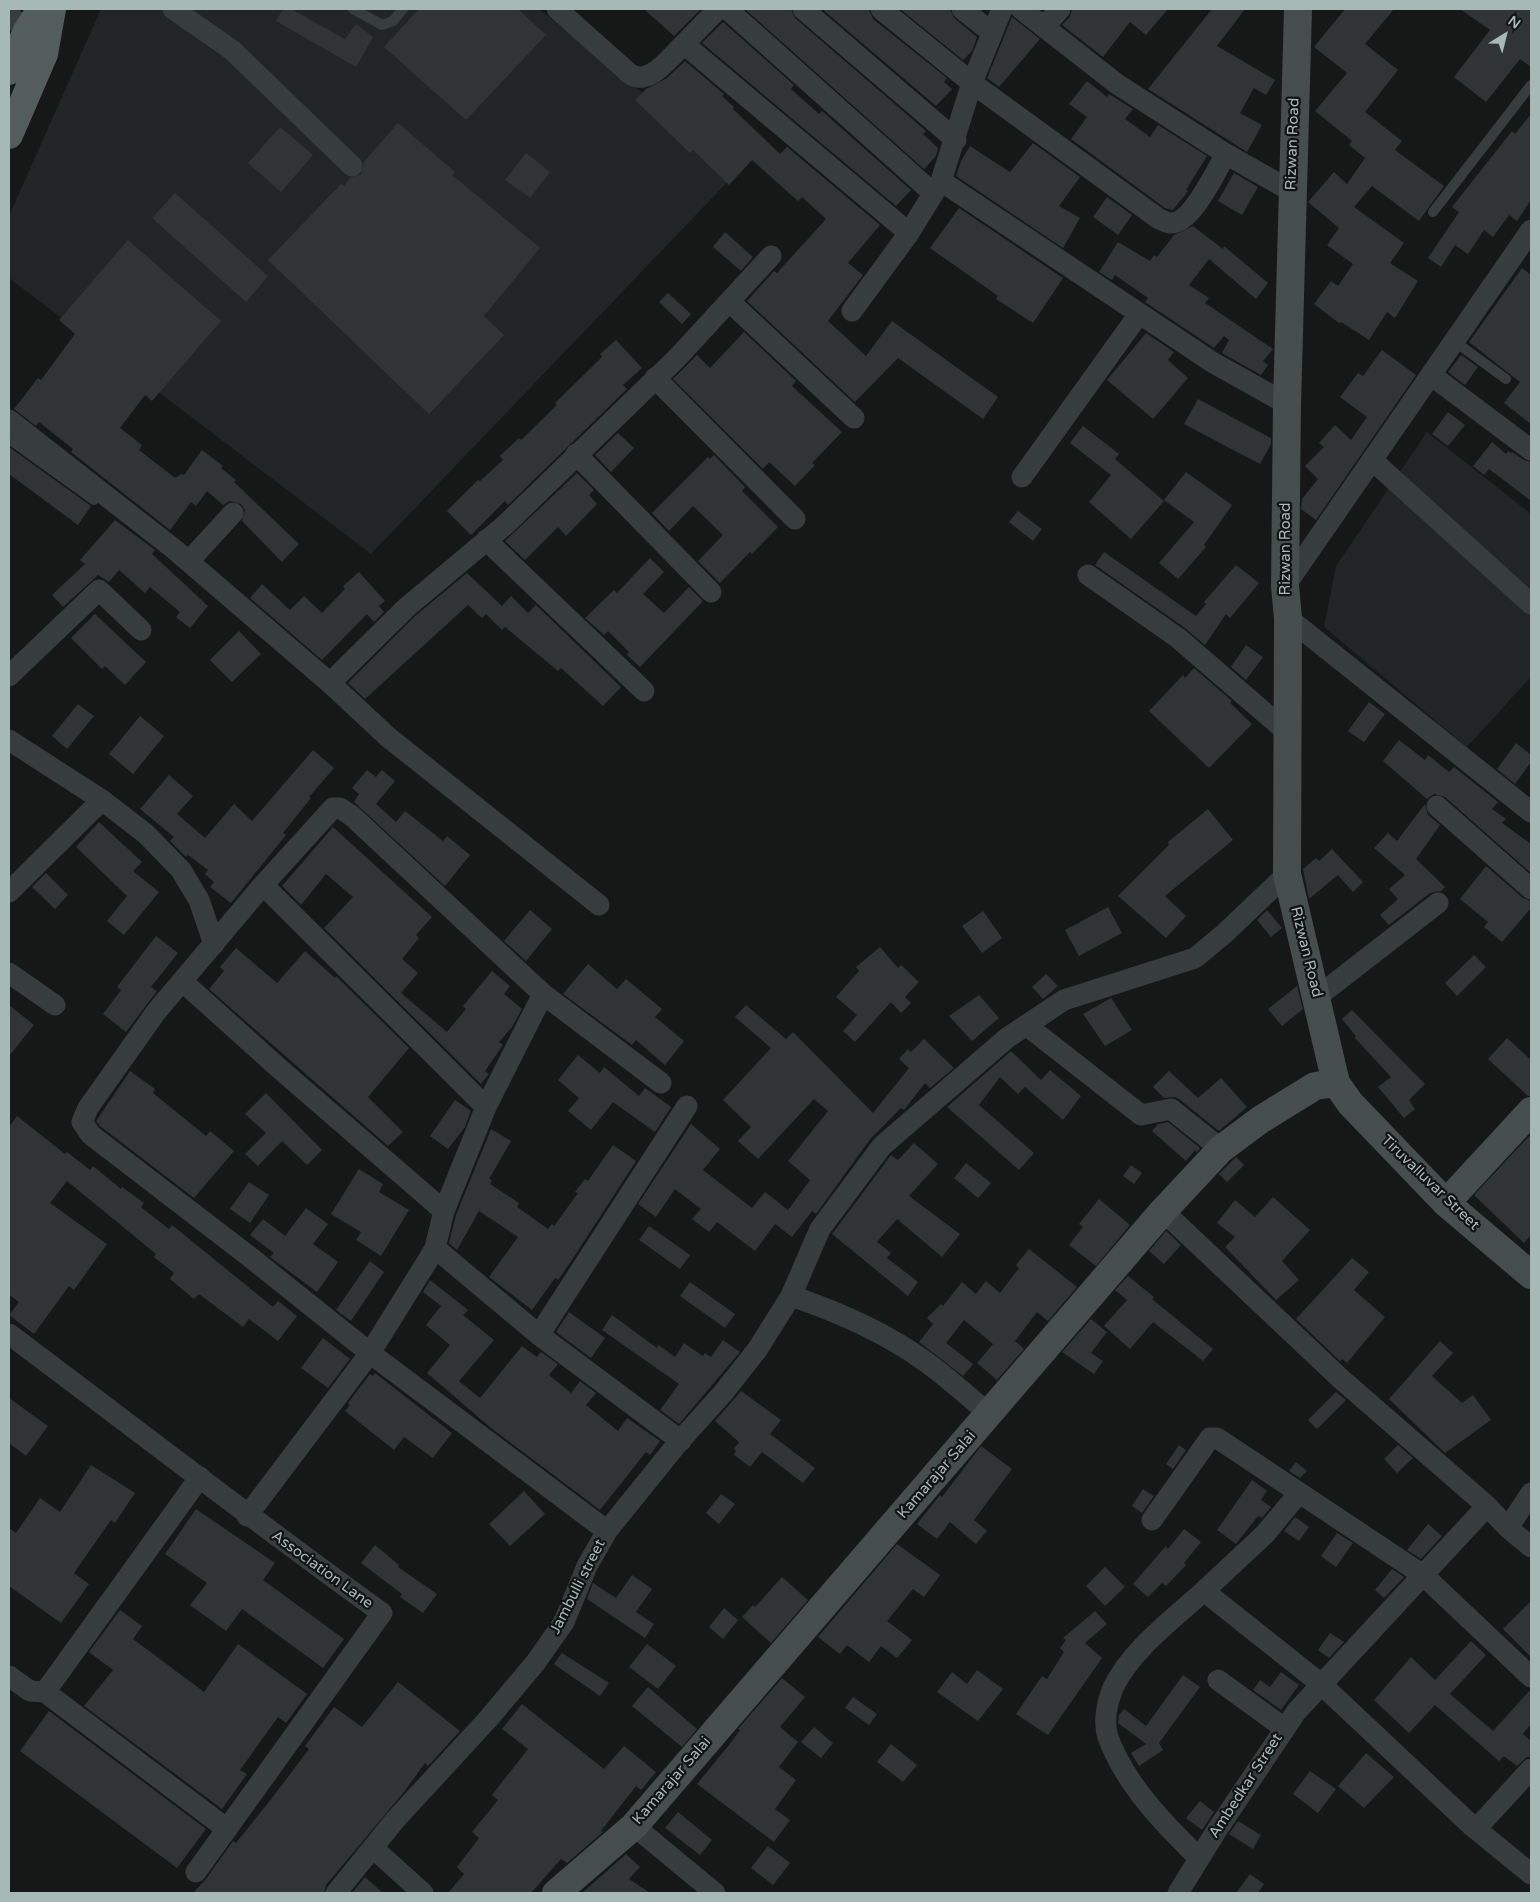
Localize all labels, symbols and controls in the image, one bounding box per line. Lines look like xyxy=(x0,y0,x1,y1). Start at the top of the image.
north arrow xyxy=(1480,10,1530,60)
text: N xyxy=(1505,12,1524,33)
street label: Rizwan Road xyxy=(1282,97,1304,191)
street label: Rizwan Road xyxy=(1277,503,1295,595)
street label: Rizwan Road xyxy=(1286,905,1326,999)
street label: Tiruvalluvar Street xyxy=(1377,1132,1483,1234)
street label: Kamarajar Salai xyxy=(894,1427,980,1523)
street label: Association Lane xyxy=(268,1527,376,1613)
street label: Jambulli street xyxy=(546,1537,610,1637)
street label: Ambedkar Street xyxy=(1205,1730,1287,1842)
street label: Kamarajar Salai xyxy=(629,1733,715,1829)

